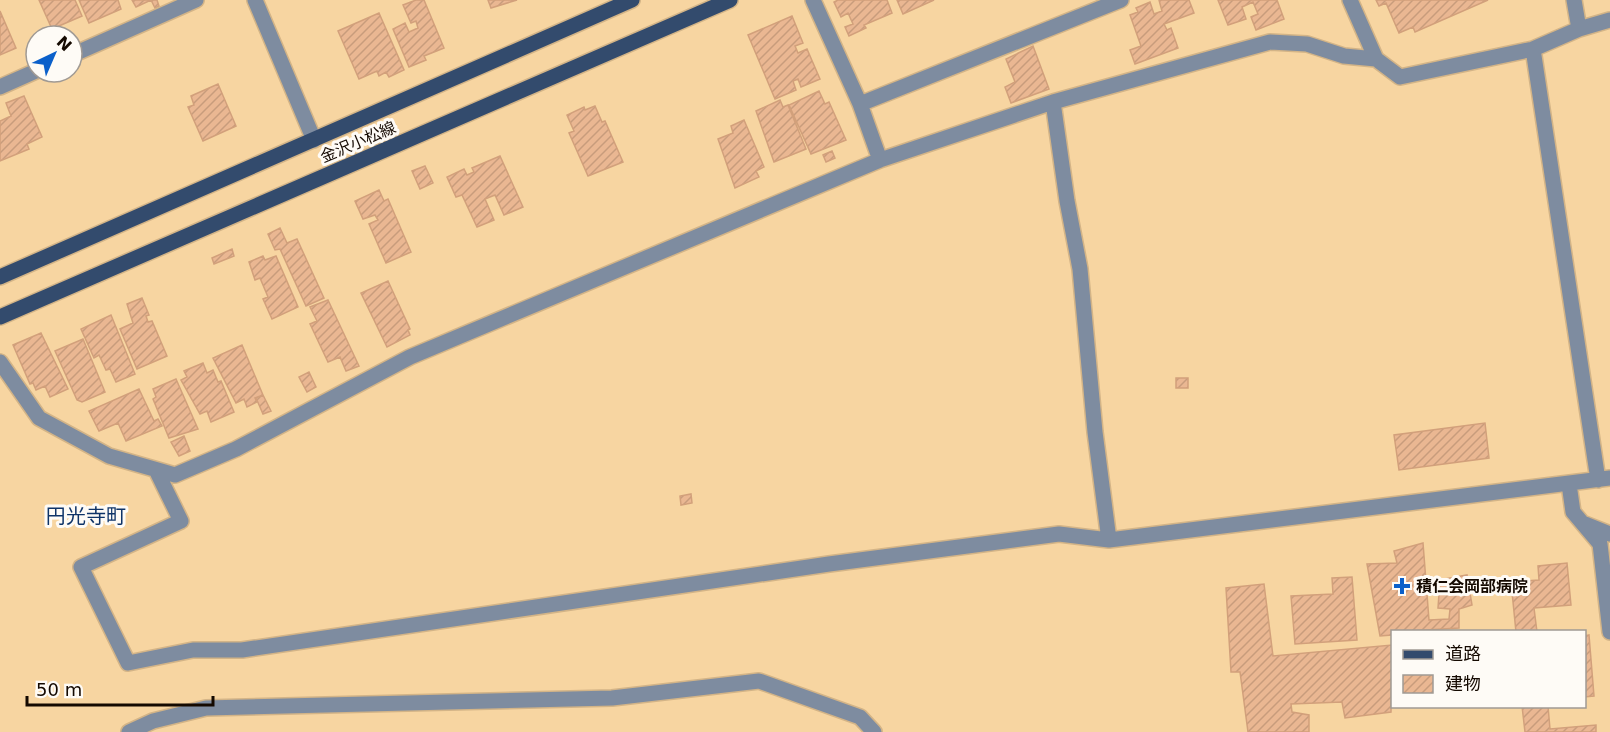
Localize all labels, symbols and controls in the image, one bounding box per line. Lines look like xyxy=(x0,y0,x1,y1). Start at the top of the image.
north arrow xyxy=(24,24,84,84)
text: N xyxy=(53,32,75,55)
street label: 金沢小松線 xyxy=(317,118,399,166)
district label: 円光寺町 xyxy=(46,504,126,528)
marker: 積仁会岡部病院 xyxy=(1393,577,1411,595)
place label: 積仁会岡部病院 xyxy=(1416,577,1528,596)
legend xyxy=(1391,630,1586,708)
text: 道路 xyxy=(1445,643,1481,664)
scale bar xyxy=(27,669,213,707)
text: 建物 xyxy=(1445,673,1481,694)
text: 50 m xyxy=(36,679,82,700)

